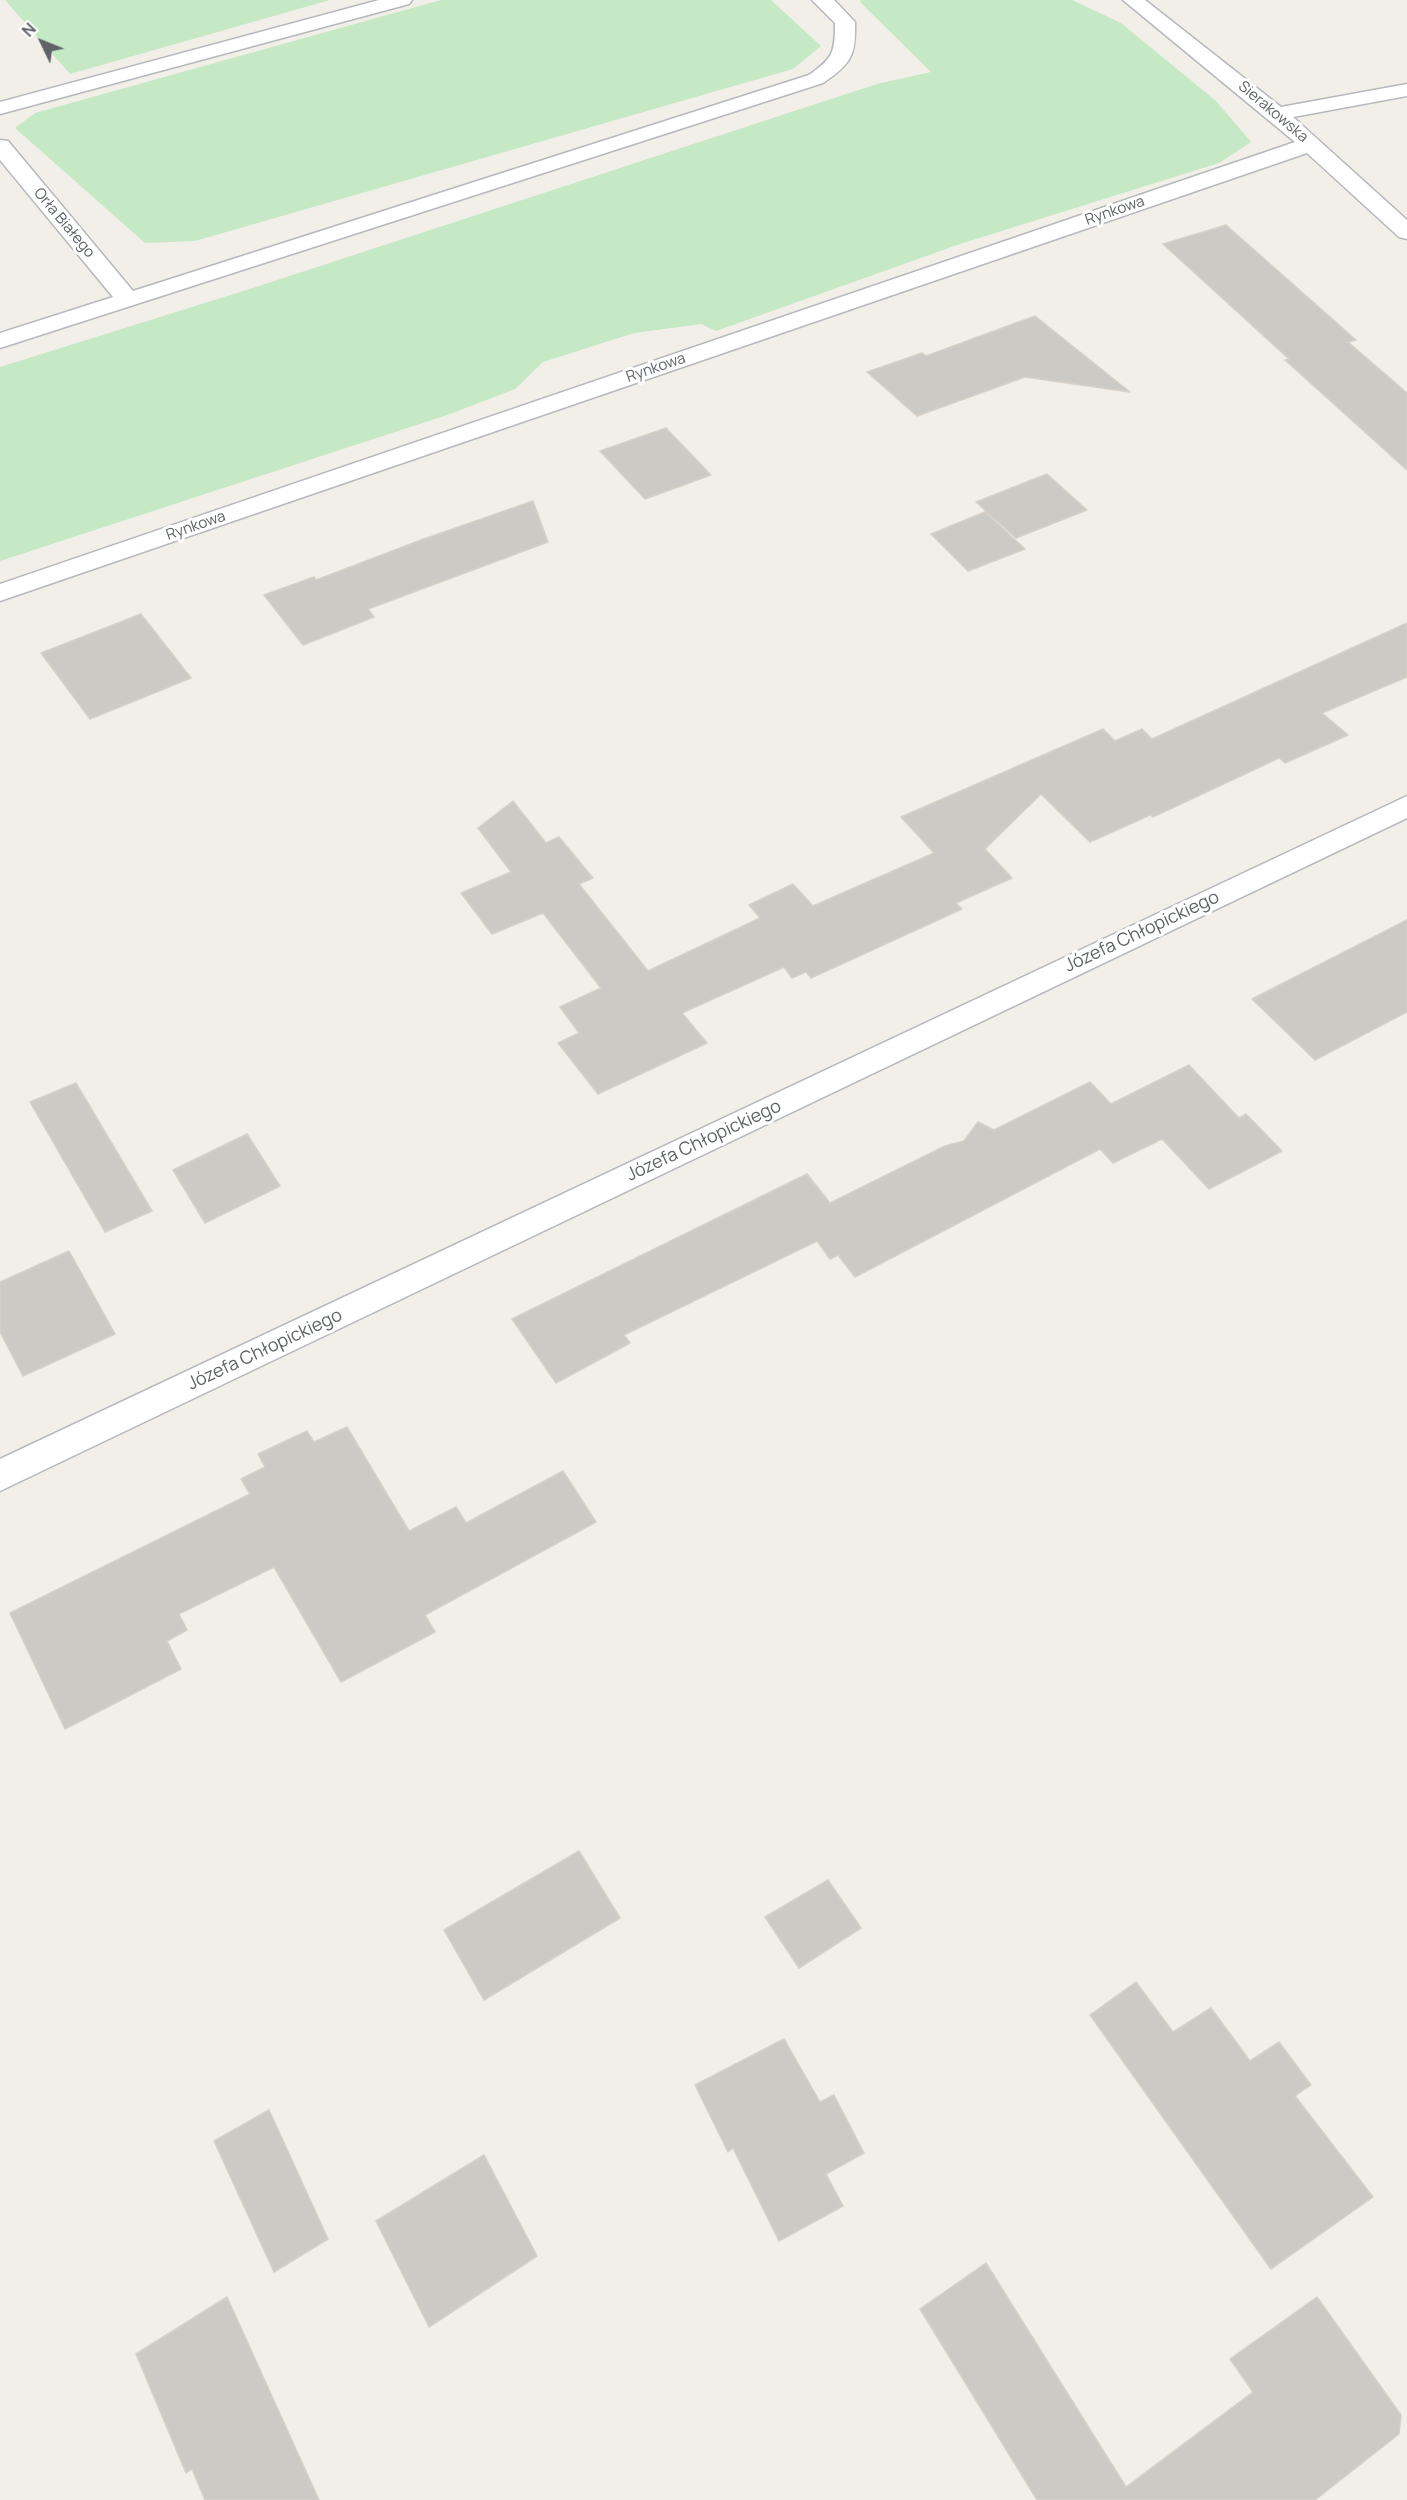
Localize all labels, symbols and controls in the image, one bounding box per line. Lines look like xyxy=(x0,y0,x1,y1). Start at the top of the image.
north arrow xyxy=(12,12,72,72)
text: N xyxy=(17,18,41,41)
street label: Sierakowska xyxy=(1234,78,1312,146)
street label: Orła Białego xyxy=(30,184,98,262)
street label: Rynkowa xyxy=(1083,192,1147,230)
street label: Rynkowa xyxy=(624,349,688,387)
street label: Rynkowa xyxy=(164,507,228,545)
street label: Józefa Chłopickiego xyxy=(1061,887,1223,977)
street label: Józefa Chłopickiego xyxy=(623,1096,785,1186)
street label: Józefa Chłopickiego xyxy=(184,1305,346,1395)

